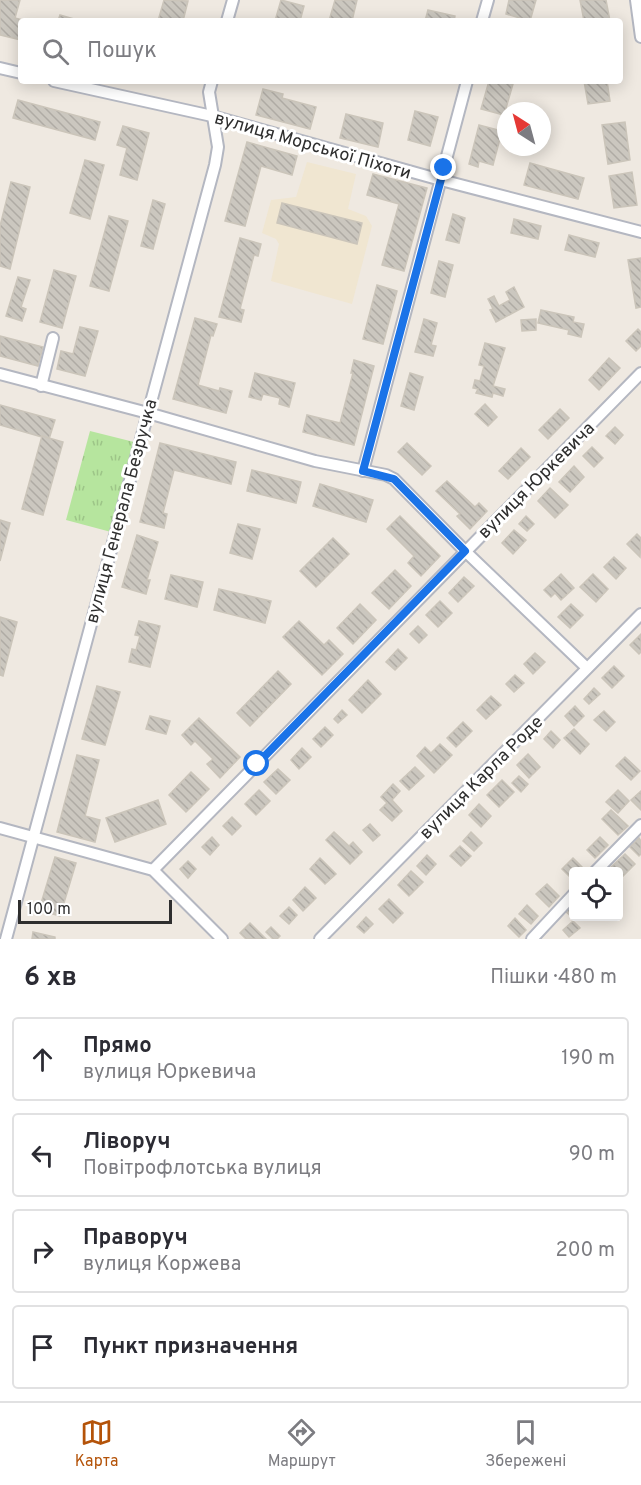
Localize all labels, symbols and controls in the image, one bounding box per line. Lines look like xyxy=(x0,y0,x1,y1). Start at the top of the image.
search box xyxy=(18,18,623,84)
icon: search xyxy=(39,35,72,68)
text: Пошук xyxy=(87,38,157,65)
north arrow xyxy=(497,102,551,156)
street label: вулиця Морської Піхоти xyxy=(212,107,414,186)
route end xyxy=(430,154,456,180)
street label: вулиця Генерала Безручка xyxy=(81,397,163,626)
street label: вулиця Юркевича xyxy=(474,418,600,544)
street label: вулиця Карла Роде xyxy=(415,711,549,845)
route start xyxy=(243,750,269,776)
map controls xyxy=(569,867,623,921)
button: locate xyxy=(569,867,623,921)
scale bar xyxy=(18,897,172,924)
text: 100 m xyxy=(27,900,71,920)
text: 6 хв xyxy=(24,962,77,995)
text: Пішки · 480 m xyxy=(490,965,617,991)
text: Прямо xyxy=(83,1033,152,1060)
icon: ahead xyxy=(26,1043,59,1076)
text: 190 m xyxy=(561,1046,615,1072)
text: вулиця Юркевича xyxy=(83,1060,256,1086)
text: Ліворуч xyxy=(83,1129,171,1156)
icon: left xyxy=(26,1139,59,1172)
text: 90 m xyxy=(569,1142,615,1168)
text: Повітрофлотська вулиця xyxy=(83,1156,322,1182)
text: Праворуч xyxy=(83,1225,188,1252)
icon: right xyxy=(26,1235,59,1268)
text: 200 m xyxy=(556,1238,615,1264)
text: вулиця Коржева xyxy=(83,1252,241,1278)
icon: arrive xyxy=(26,1331,59,1364)
text: Пункт призначення xyxy=(83,1334,298,1361)
tab: Карта xyxy=(75,1416,118,1472)
tab: Маршрут xyxy=(268,1416,336,1472)
tab: Збережені xyxy=(485,1416,566,1472)

